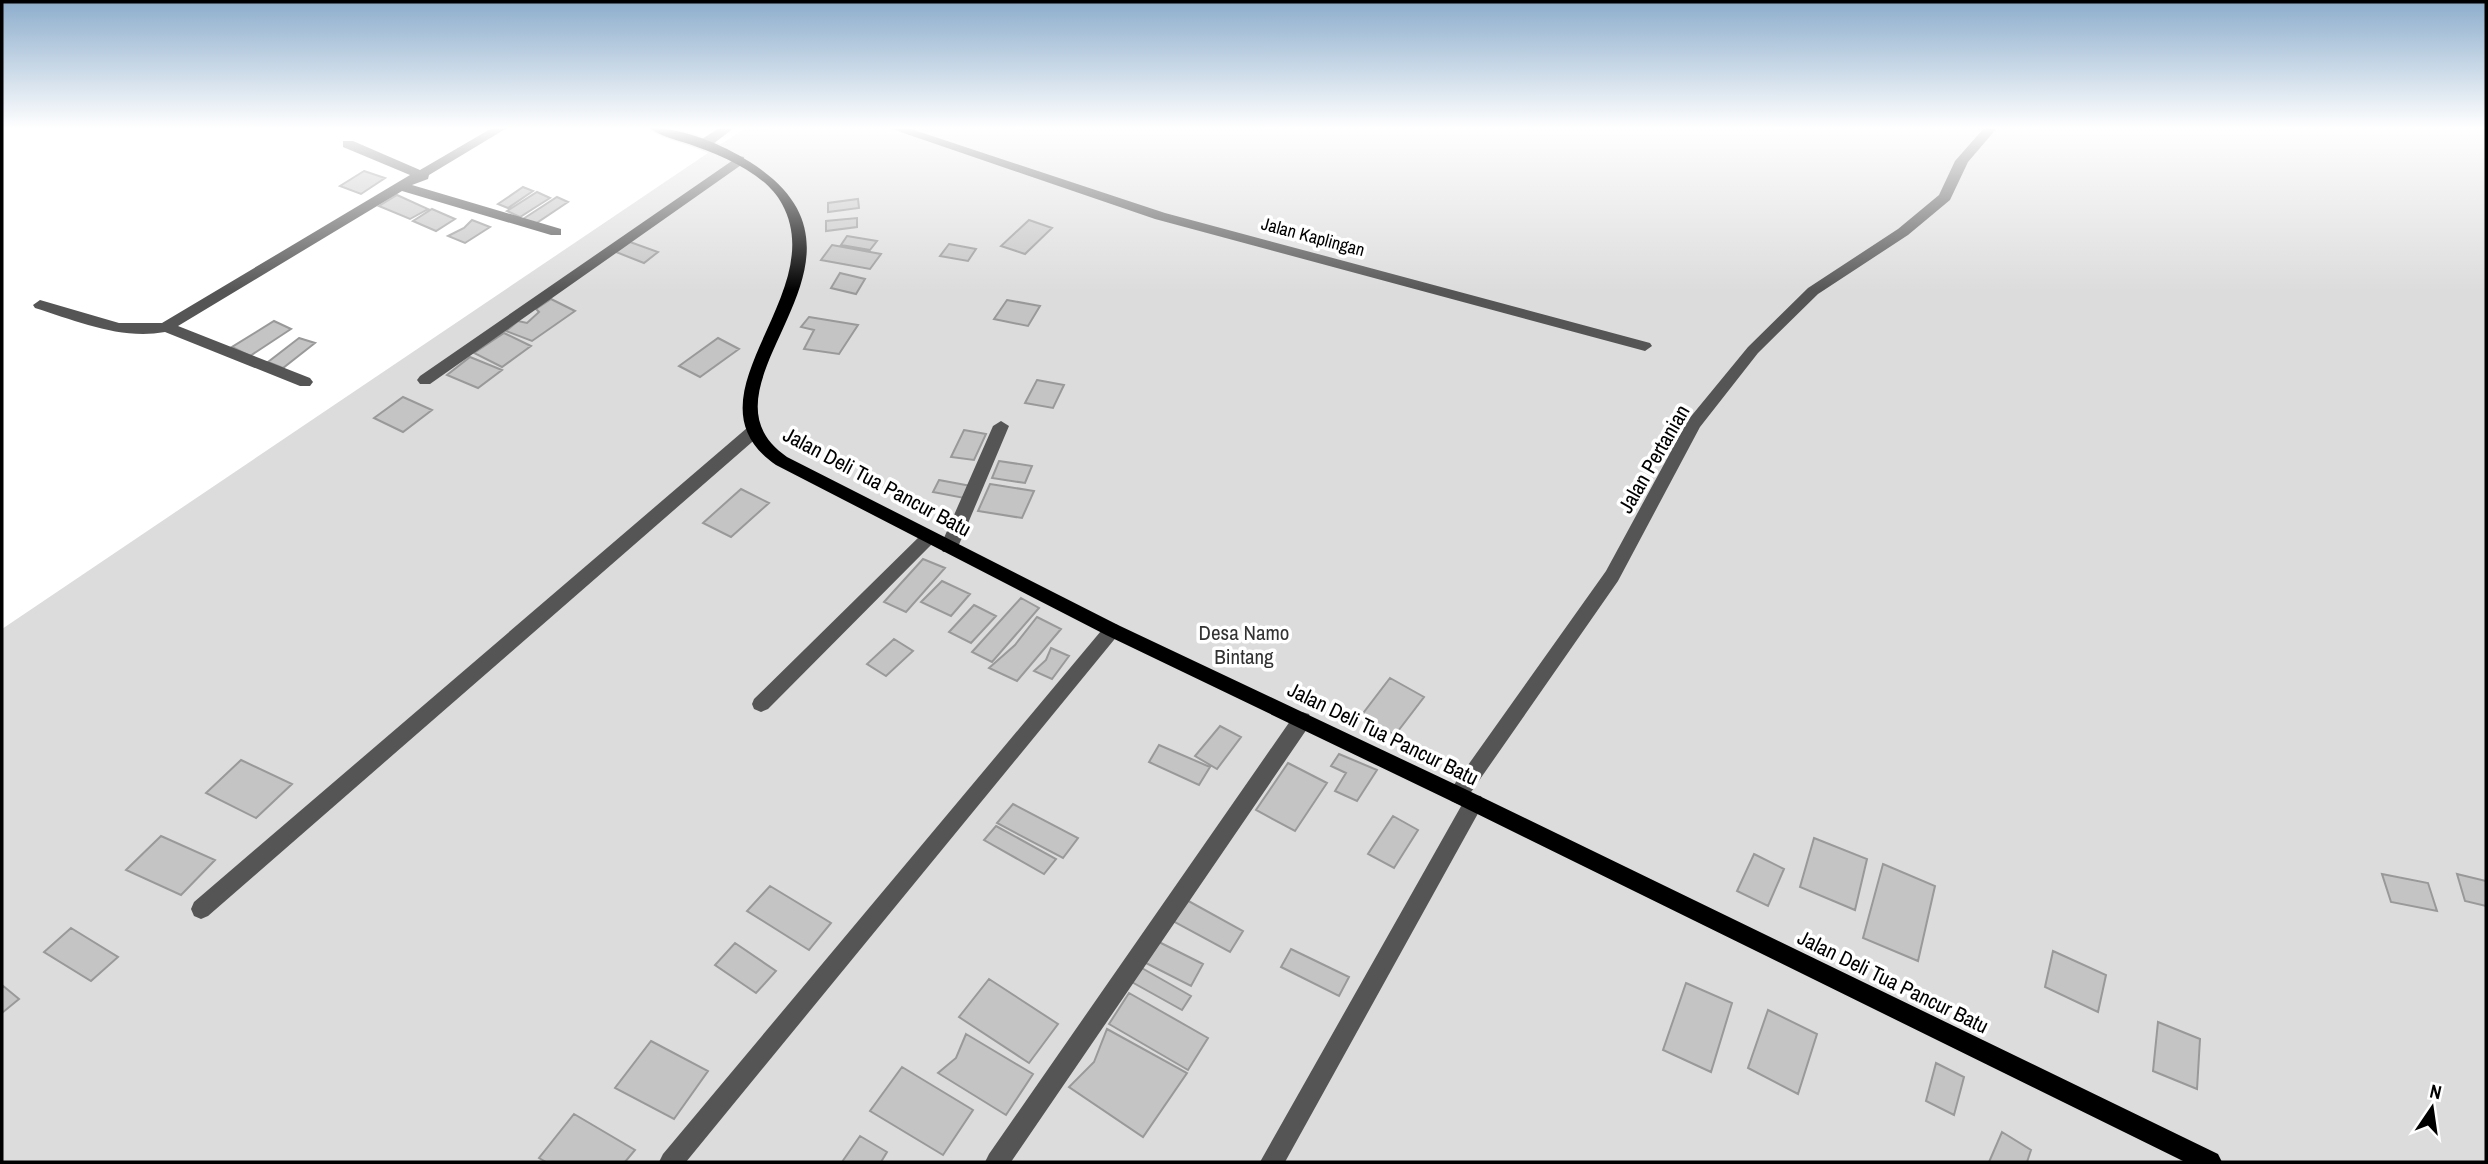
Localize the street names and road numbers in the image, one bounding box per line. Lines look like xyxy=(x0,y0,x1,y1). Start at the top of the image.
street label: Jalan Kaplingan xyxy=(1259,211,1367,262)
street label: Jalan Pertanian xyxy=(1611,399,1696,518)
street label: Jalan Deli Tua Pancur Batu xyxy=(778,420,976,543)
street label: Jalan Deli Tua Pancur Batu xyxy=(1283,675,1483,792)
street label: Jalan Deli Tua Pancur Batu xyxy=(1793,923,1993,1040)

